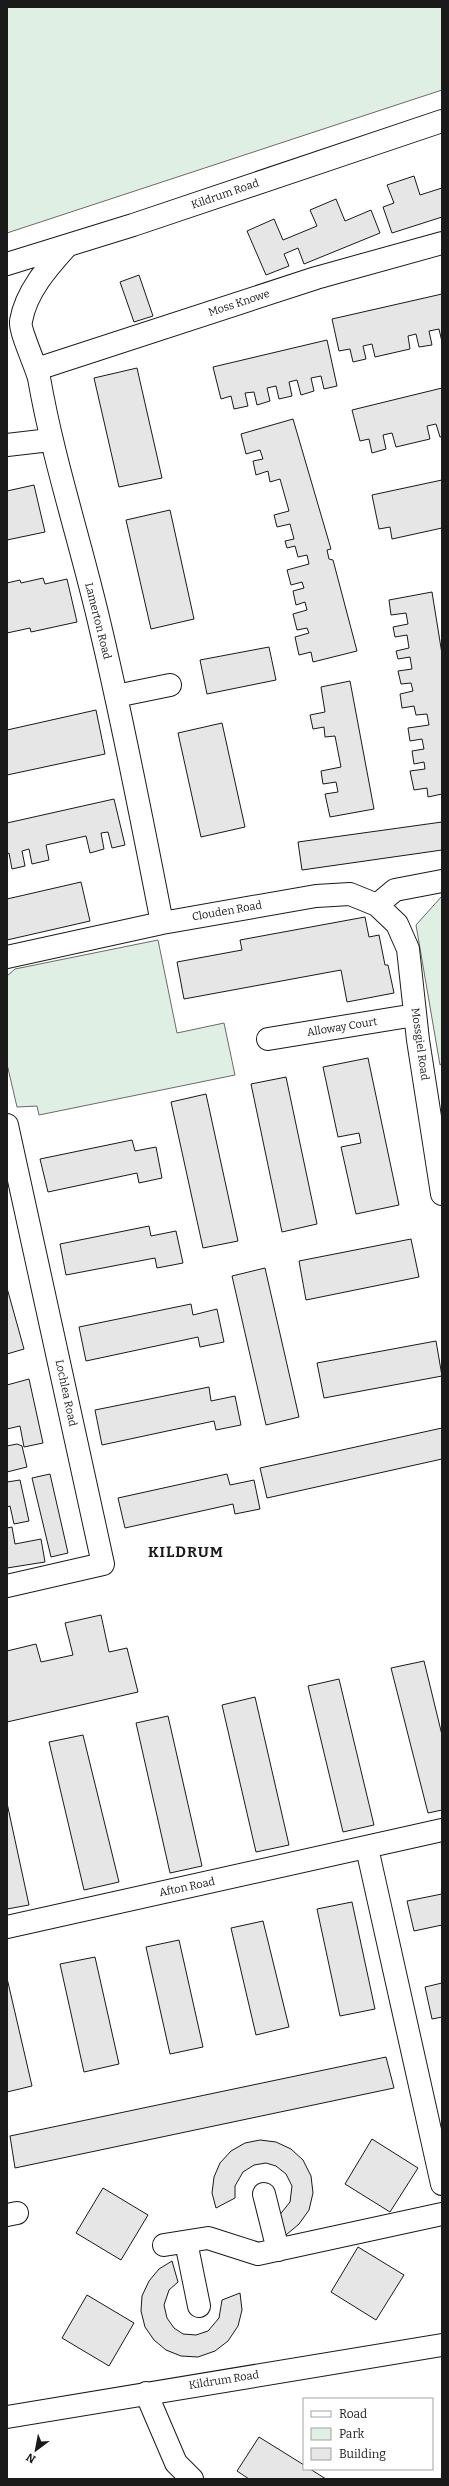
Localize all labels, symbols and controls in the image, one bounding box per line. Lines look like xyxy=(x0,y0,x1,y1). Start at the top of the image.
street label: Kildrum Road xyxy=(189,176,261,212)
street label: Moss Knowe xyxy=(207,287,271,319)
street label: Lamerton Road xyxy=(82,581,114,661)
street label: Clouden Road xyxy=(191,898,263,924)
street label: Mossgiel Road xyxy=(408,1007,432,1082)
street label: Alloway Court xyxy=(306,1015,378,1039)
street label: Lochlea Road xyxy=(53,1358,80,1428)
district label: KILDRUM xyxy=(148,1543,224,1561)
street label: Afton Road xyxy=(158,1875,217,1899)
street label: Kildrum Road xyxy=(188,2368,260,2392)
legend xyxy=(303,2398,433,2470)
text: Road xyxy=(339,2407,367,2421)
text: Park xyxy=(339,2427,365,2441)
north arrow xyxy=(16,2430,56,2470)
text: Building xyxy=(339,2447,386,2461)
text: N xyxy=(23,2450,38,2466)

